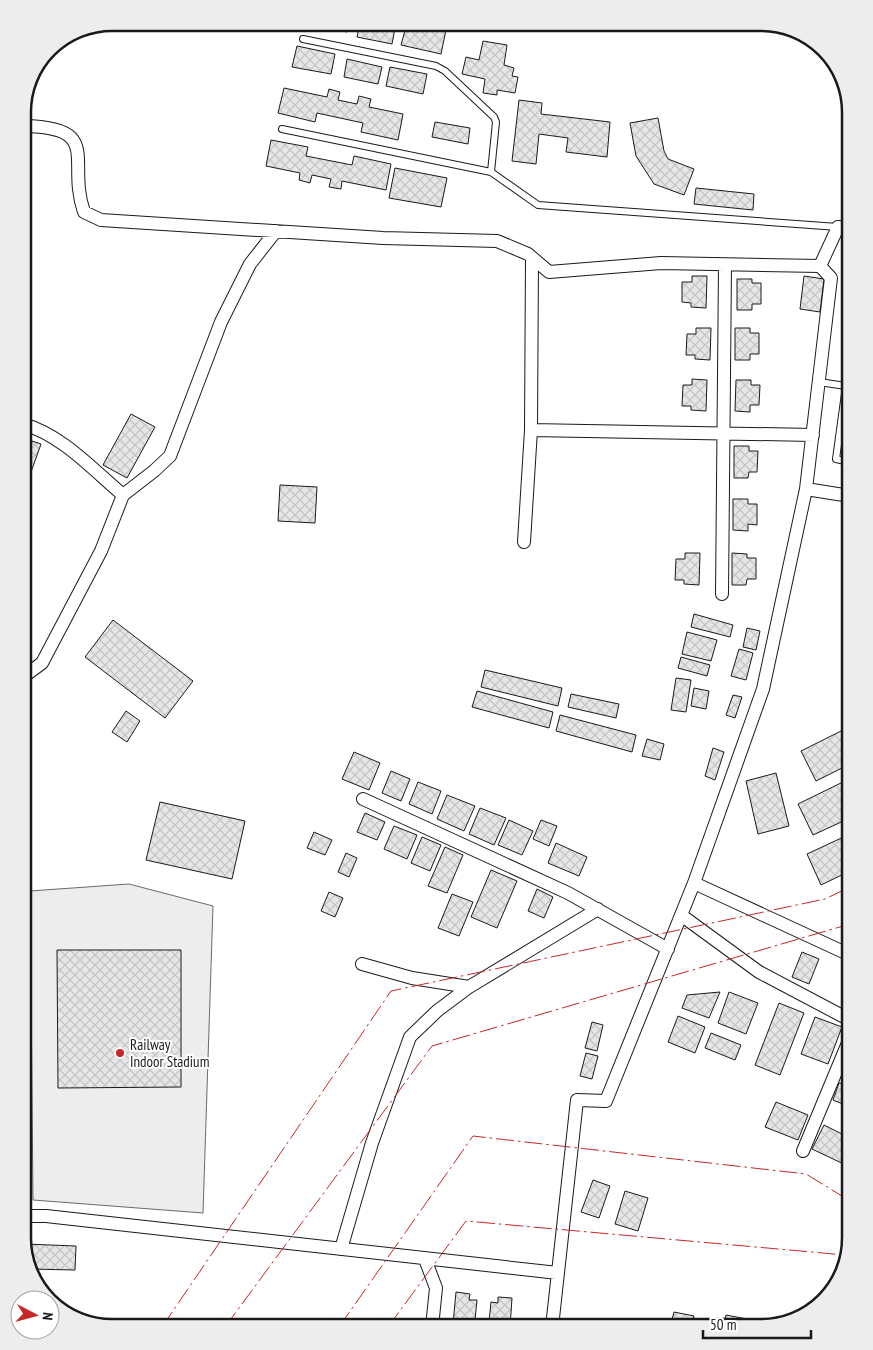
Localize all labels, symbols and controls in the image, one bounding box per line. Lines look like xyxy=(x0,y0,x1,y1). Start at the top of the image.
place label: Railway Indoor Stadium xyxy=(130,1035,209,1071)
marker: Railway Indoor Stadium xyxy=(114,1047,126,1059)
north arrow xyxy=(10,1290,60,1340)
scale bar xyxy=(703,1308,810,1340)
text: N xyxy=(39,1312,57,1321)
text: 50 m xyxy=(710,1315,736,1334)

